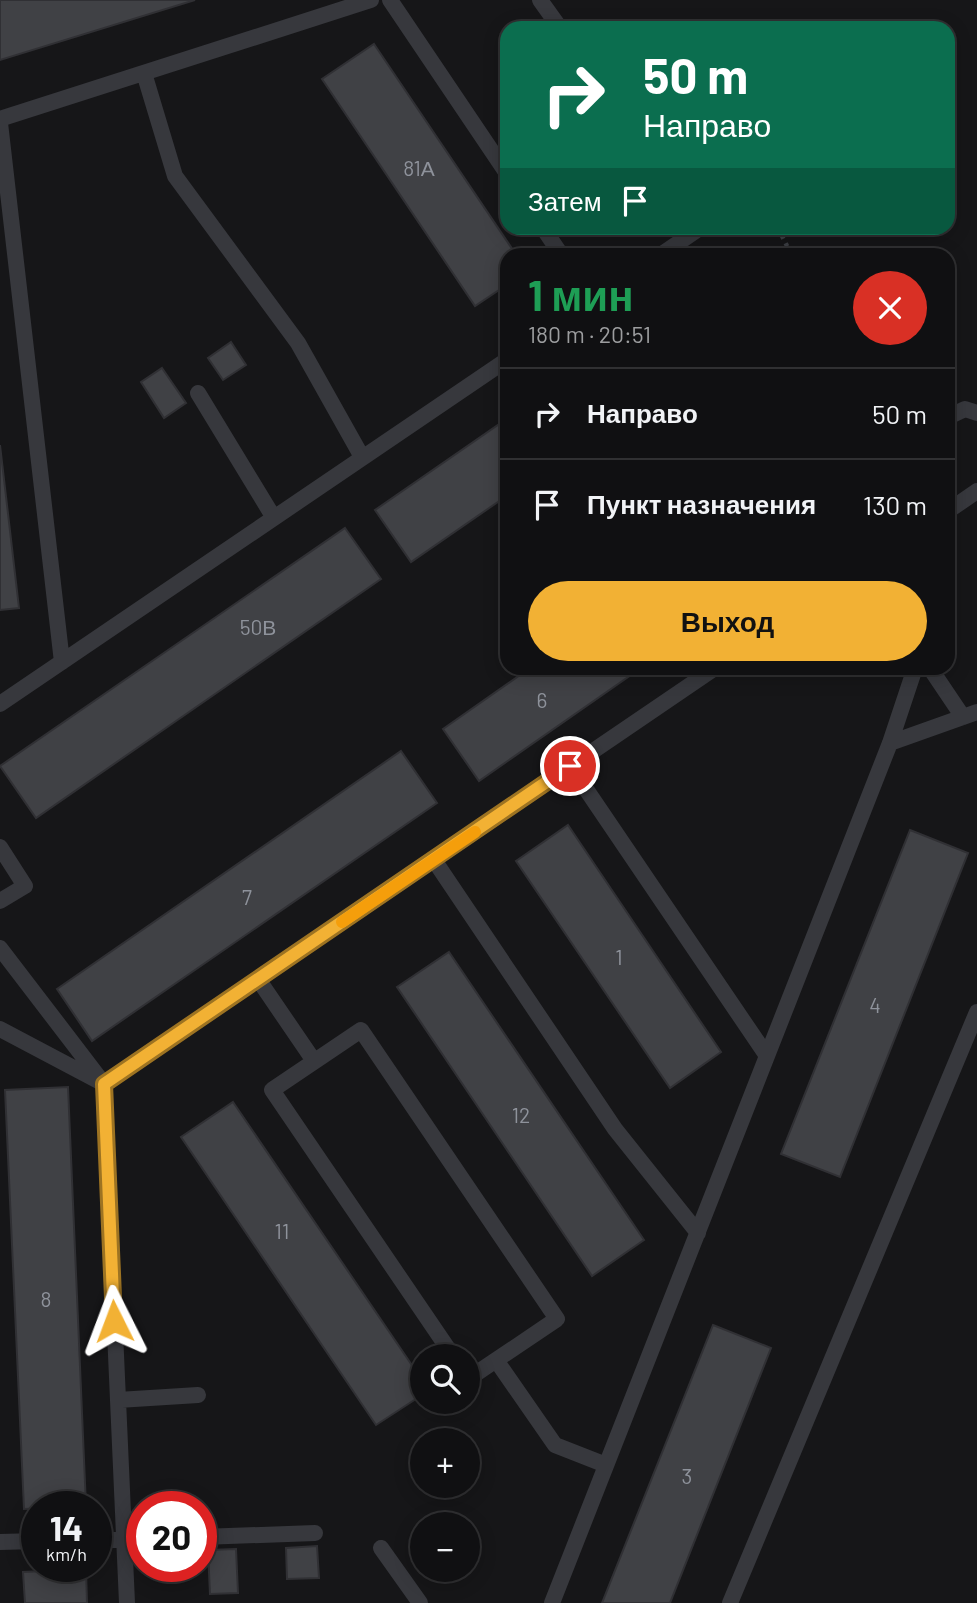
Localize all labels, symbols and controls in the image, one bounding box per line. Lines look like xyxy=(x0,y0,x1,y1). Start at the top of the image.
text: 50 m xyxy=(643,45,748,104)
icon: right xyxy=(528,49,619,140)
text: Направо xyxy=(643,105,771,143)
house number: 81А xyxy=(403,155,435,180)
icon: arrive xyxy=(616,182,654,220)
text: Затем xyxy=(528,185,602,216)
text: 1 мин xyxy=(528,269,634,319)
button: close xyxy=(853,271,927,345)
text: 180 m · 20:51 xyxy=(528,320,651,348)
icon: right xyxy=(528,395,566,433)
text: Направо xyxy=(587,397,698,428)
text: 50 m xyxy=(872,398,927,429)
icon: arrive xyxy=(528,486,566,524)
text: Пункт назначения xyxy=(587,488,816,519)
text: 130 m xyxy=(863,489,927,520)
button: Выход xyxy=(528,581,927,661)
house number: 50В xyxy=(240,614,276,639)
house number: 6 xyxy=(537,687,547,712)
pin xyxy=(540,736,600,796)
icon: arrive xyxy=(551,747,589,785)
house number: 7 xyxy=(242,884,252,909)
house number: 1 xyxy=(615,944,623,969)
house number: 4 xyxy=(869,992,881,1017)
house number: 12 xyxy=(512,1102,530,1127)
house number: 11 xyxy=(275,1218,289,1243)
position arrow xyxy=(77,1284,151,1358)
house number: 8 xyxy=(41,1286,51,1311)
map controls xyxy=(410,1344,480,1582)
button: search xyxy=(410,1344,480,1414)
button: + xyxy=(410,1428,480,1498)
house number: 3 xyxy=(682,1463,692,1488)
speed limit sign: 20 xyxy=(126,1491,217,1582)
text: 14 xyxy=(50,1506,83,1548)
button: − xyxy=(410,1512,480,1582)
text: km/h xyxy=(46,1543,87,1565)

